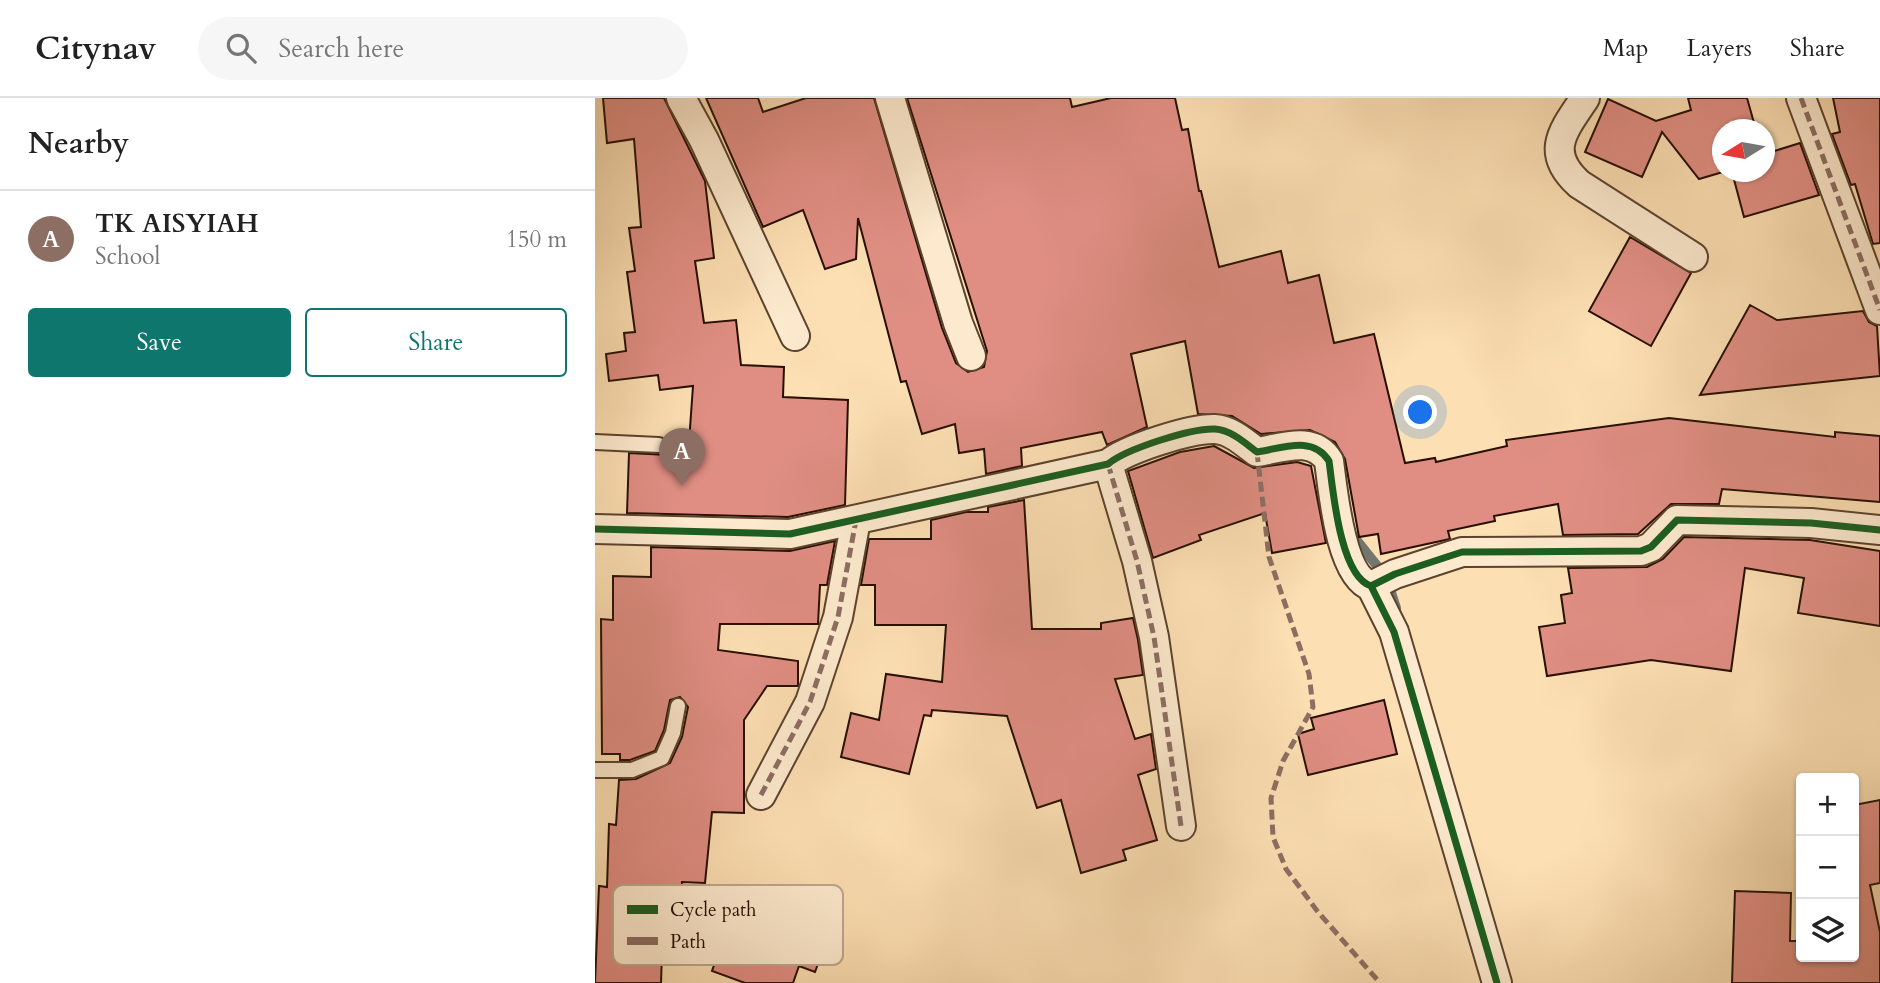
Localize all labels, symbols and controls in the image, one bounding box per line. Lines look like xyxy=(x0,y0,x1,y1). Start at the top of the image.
search box xyxy=(198,17,688,80)
text: Citynav xyxy=(35,26,156,71)
icon: search xyxy=(222,29,260,67)
text: Search here xyxy=(278,31,404,66)
text: Map xyxy=(1603,32,1649,65)
text: Layers xyxy=(1687,32,1752,65)
text: Share xyxy=(1790,32,1845,65)
north arrow xyxy=(1712,119,1775,182)
text: Nearby xyxy=(28,123,129,164)
text: TK AISYIAH xyxy=(95,206,259,241)
text: A xyxy=(42,224,60,255)
text: 150 m xyxy=(506,224,567,255)
text: School xyxy=(95,241,160,272)
button: Save xyxy=(28,308,291,377)
button: Share xyxy=(305,308,567,377)
your location xyxy=(1403,395,1437,429)
pin: A xyxy=(659,428,705,486)
map controls xyxy=(1796,773,1859,962)
button: + xyxy=(1796,773,1859,836)
button: − xyxy=(1796,836,1859,899)
legend xyxy=(613,885,843,965)
text: Cycle path xyxy=(670,897,757,923)
button: layers xyxy=(1796,899,1859,962)
text: Path xyxy=(670,929,706,955)

